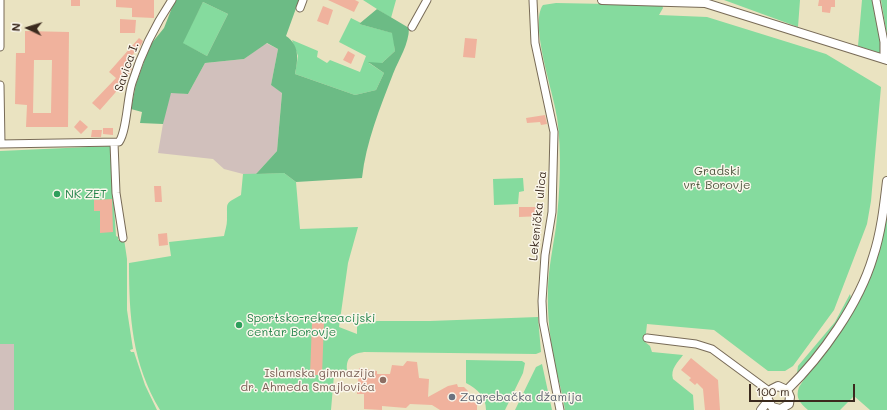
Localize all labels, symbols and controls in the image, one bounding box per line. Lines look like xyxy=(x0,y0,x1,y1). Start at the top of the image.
north arrow xyxy=(8,8,48,48)
text: N xyxy=(8,22,23,32)
street label: Savica I. xyxy=(112,40,142,94)
park label: Gradski vrt Borovje xyxy=(683,164,751,192)
street label: Lekenička ulica xyxy=(526,170,550,262)
place label: NK ZET xyxy=(65,187,107,201)
marker: NK ZET xyxy=(52,189,62,199)
place label: Sportsko-rekreacijski centar Borovje xyxy=(247,311,375,339)
marker: Sportsko-rekreacijski centar Borovje xyxy=(234,320,244,330)
place label: Islamska gimnazija dr. Ahmeda Smajlovića xyxy=(240,366,375,394)
marker: Islamska gimnazija dr. Ahmeda Smajlovića xyxy=(378,375,388,385)
scale bar xyxy=(751,376,857,402)
text: 100 m xyxy=(756,383,790,399)
place label: Zagrebačka džamija xyxy=(460,390,582,404)
marker: Zagrebačka džamija xyxy=(447,392,457,402)

